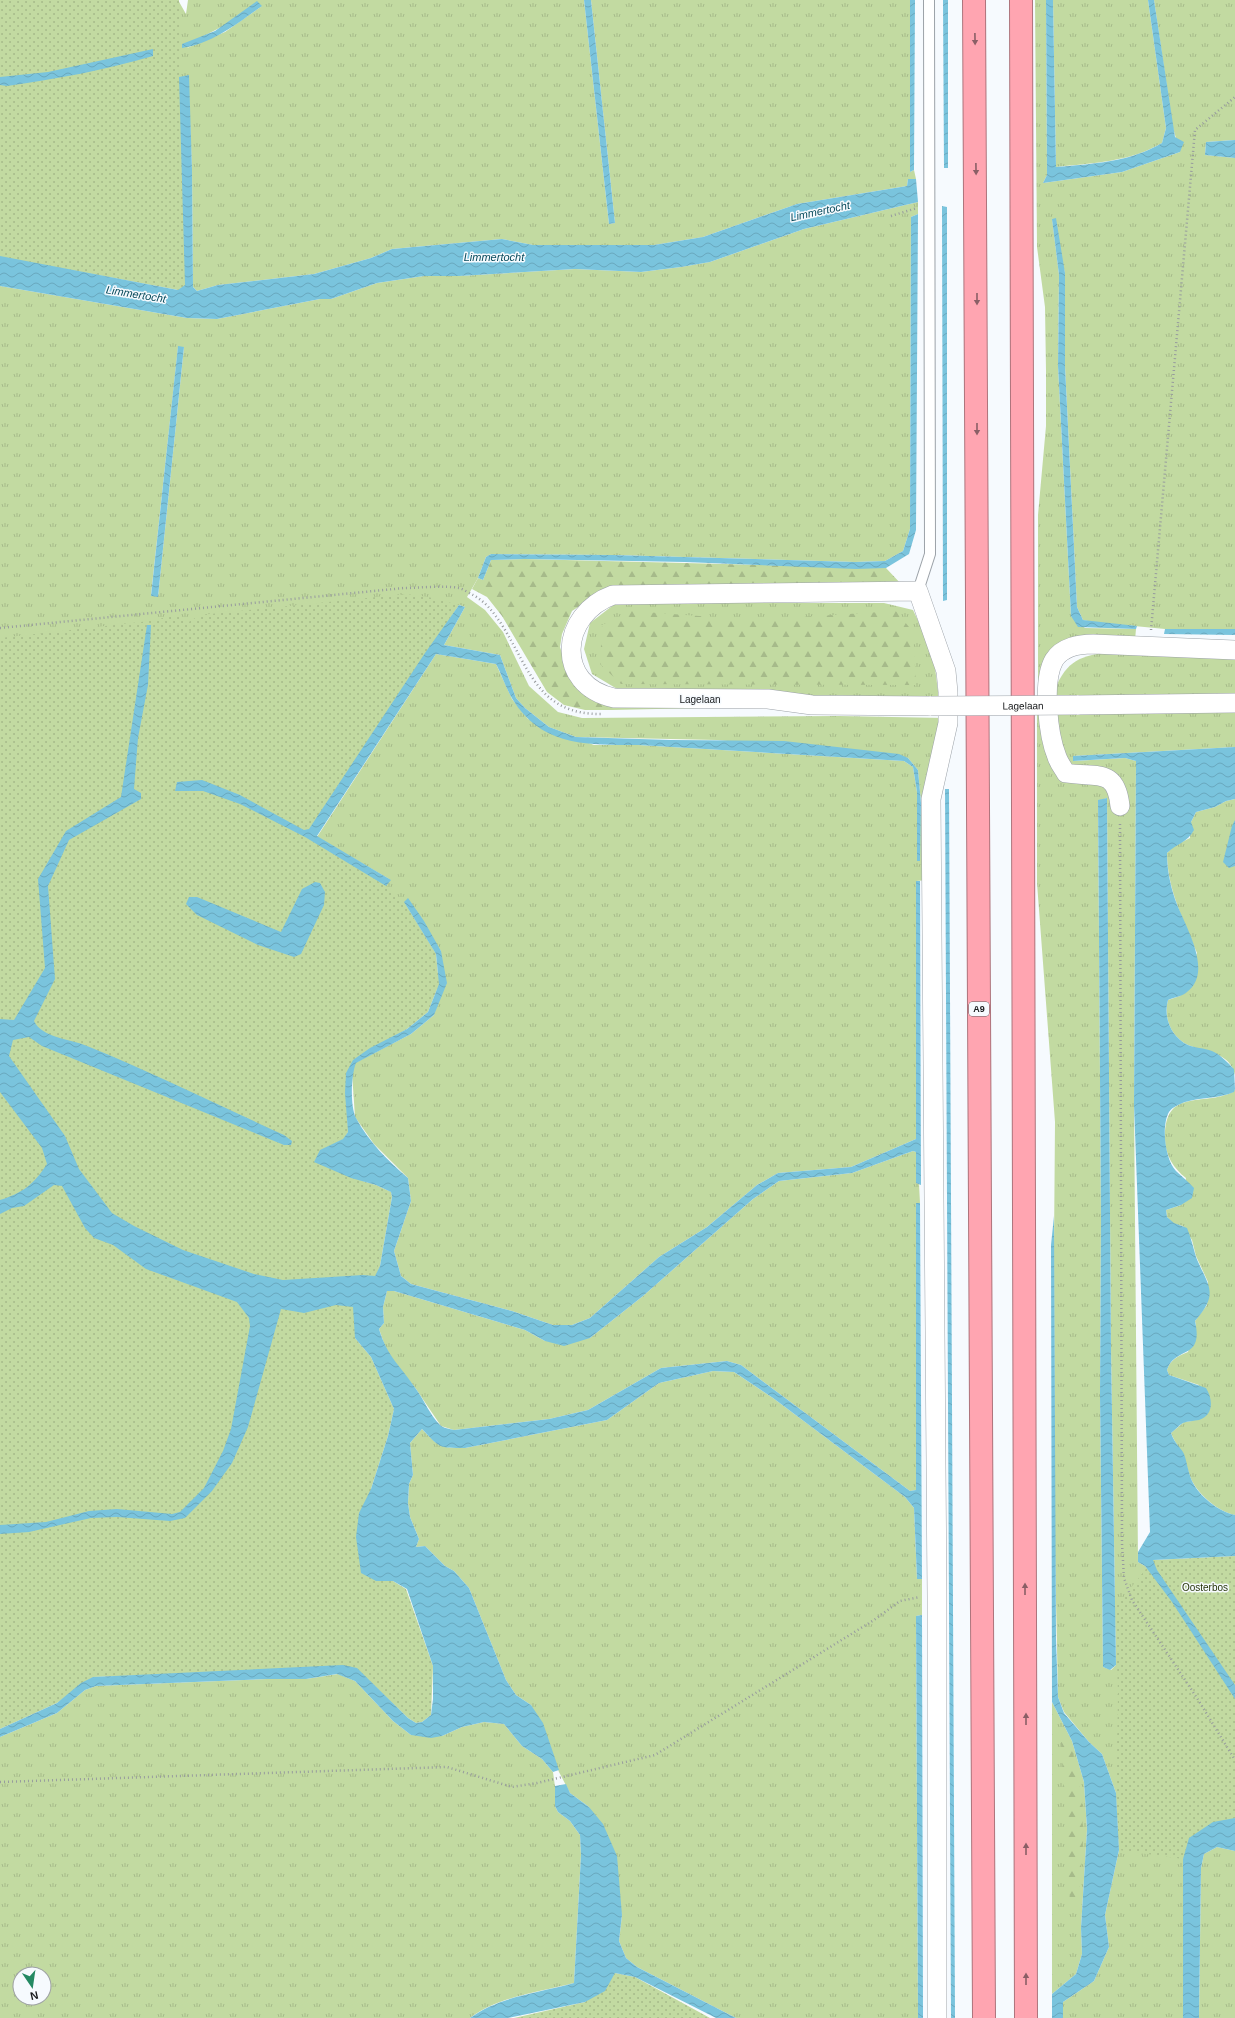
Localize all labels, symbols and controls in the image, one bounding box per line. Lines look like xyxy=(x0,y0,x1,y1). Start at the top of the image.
one-way arrow xyxy=(972,33,978,46)
one-way arrow xyxy=(973,163,979,176)
water label: Limmertocht xyxy=(789,199,852,223)
water label: Limmertocht xyxy=(464,251,525,263)
water label: Limmertocht xyxy=(105,283,168,305)
one-way arrow xyxy=(974,293,980,306)
one-way arrow xyxy=(974,423,980,436)
street label: Lagelaan xyxy=(679,694,721,705)
street label: Lagelaan xyxy=(1002,700,1044,712)
road number: A9 xyxy=(969,1002,989,1016)
one-way arrow xyxy=(1022,1582,1028,1595)
park label: Oosterbos xyxy=(1182,1582,1228,1593)
one-way arrow xyxy=(1023,1712,1029,1725)
one-way arrow xyxy=(1023,1842,1029,1855)
north arrow xyxy=(12,1966,52,2006)
one-way arrow xyxy=(1023,1972,1029,1985)
text: N xyxy=(29,1989,39,2002)

